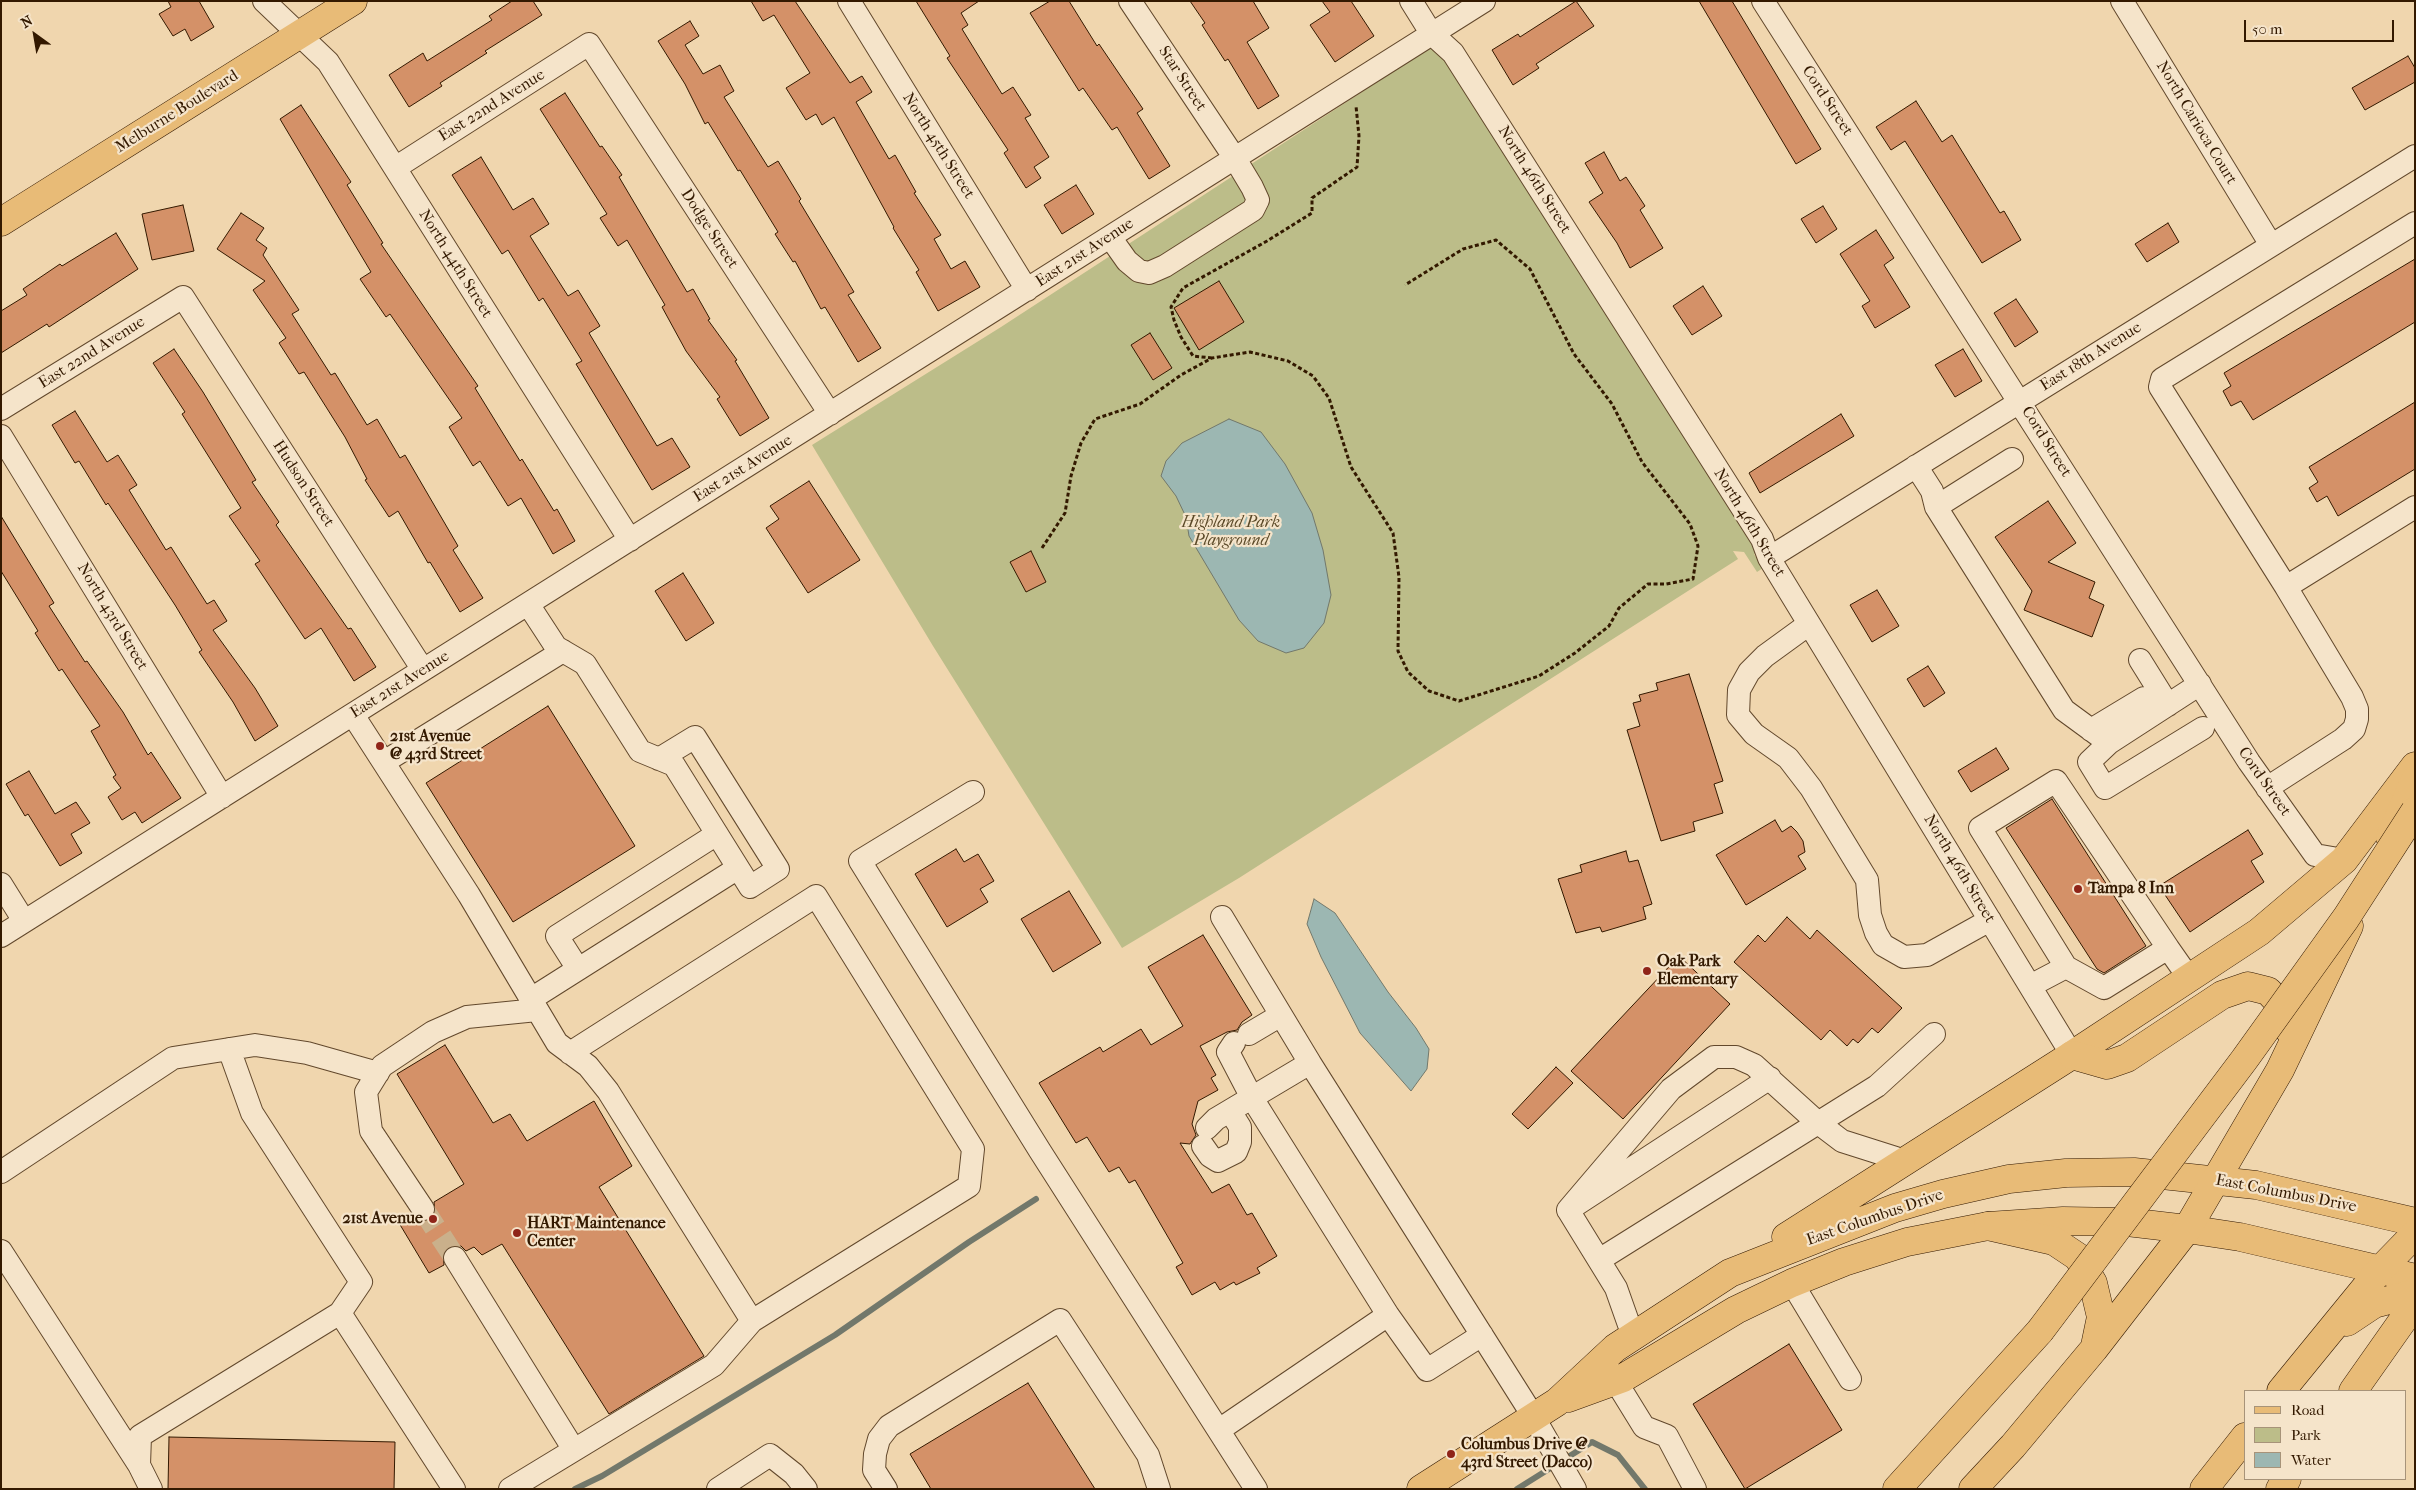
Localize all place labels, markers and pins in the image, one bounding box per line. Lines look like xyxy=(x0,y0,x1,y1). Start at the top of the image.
place label: 21st Avenue @ 43rd Street xyxy=(390,727,482,765)
marker: 21st Avenue @ 43rd Street xyxy=(374,740,386,752)
place label: Tampa 8 Inn xyxy=(2088,879,2174,899)
marker: Tampa 8 Inn xyxy=(2072,883,2084,895)
place label: Oak Park Elementary xyxy=(1657,952,1738,990)
marker: Oak Park Elementary xyxy=(1641,965,1653,977)
place label: 21st Avenue xyxy=(342,1209,423,1229)
marker: 21st Avenue xyxy=(427,1213,439,1225)
place label: HART Maintenance Center xyxy=(527,1214,666,1252)
marker: HART Maintenance Center xyxy=(511,1227,523,1239)
place label: Columbus Drive @ 43rd Street (Dacco) xyxy=(1461,1435,1592,1473)
marker: Columbus Drive @ 43rd Street (Dacco) xyxy=(1445,1448,1457,1460)

